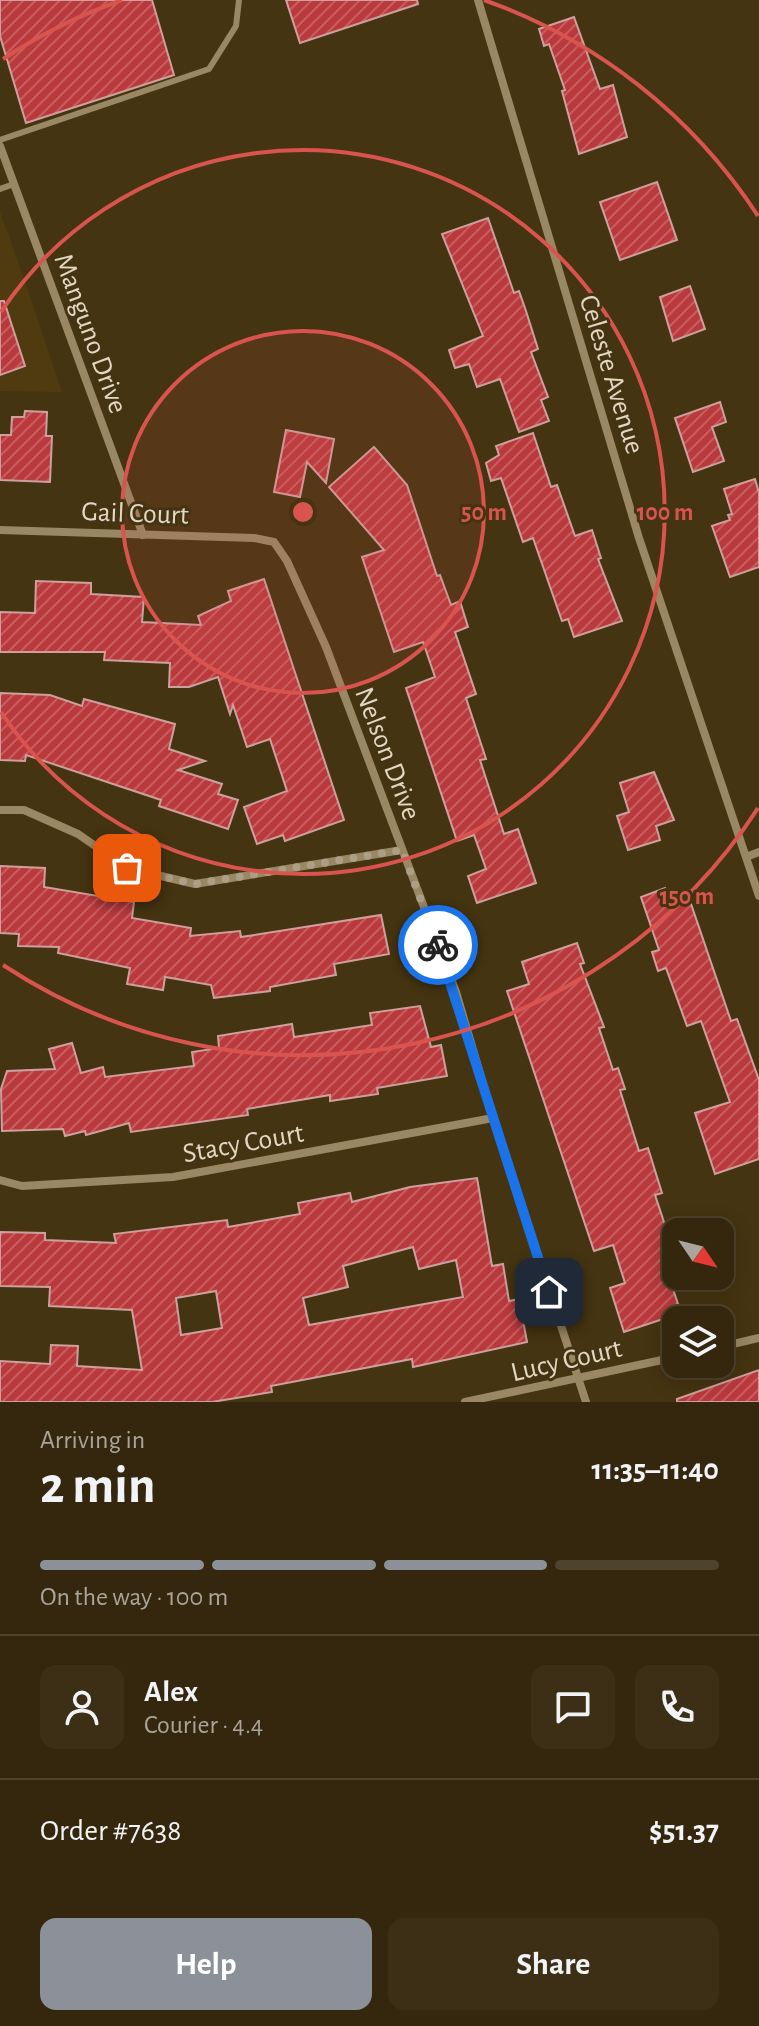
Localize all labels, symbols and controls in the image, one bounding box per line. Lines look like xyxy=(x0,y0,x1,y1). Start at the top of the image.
street label: Manguno Drive xyxy=(48,250,132,417)
street label: Celeste Avenue xyxy=(574,292,649,457)
street label: Gail Court xyxy=(81,498,189,530)
centre of rings xyxy=(289,498,317,526)
text: 50 m xyxy=(461,501,507,525)
text: 100 m xyxy=(637,501,693,525)
street label: Nelson Drive xyxy=(349,684,425,824)
pin xyxy=(93,834,161,902)
icon: bag xyxy=(105,846,149,890)
text: 150 m xyxy=(660,885,714,909)
courier xyxy=(398,905,478,985)
icon: bike xyxy=(416,923,460,967)
street label: Stacy Court xyxy=(181,1120,306,1168)
north arrow xyxy=(662,1218,734,1290)
map controls xyxy=(662,1218,734,1378)
pin xyxy=(515,1258,583,1326)
icon: home xyxy=(527,1270,571,1314)
button: layers xyxy=(662,1306,734,1378)
street label: Lucy Court xyxy=(508,1335,625,1387)
text: Arriving in xyxy=(40,1427,145,1453)
text: 11:35–11:40 xyxy=(592,1455,719,1485)
text: 2 min xyxy=(40,1460,155,1512)
text: On the way · 100 m xyxy=(40,1584,228,1610)
button: person xyxy=(40,1665,124,1749)
button: chat xyxy=(531,1665,615,1749)
button: phone xyxy=(635,1665,719,1749)
text: Alex xyxy=(144,1677,198,1707)
text: Courier · 4.4 xyxy=(144,1712,263,1738)
text: Order #7638 xyxy=(40,1816,181,1846)
text: $51.37 xyxy=(649,1816,719,1846)
button: Help xyxy=(40,1918,372,2010)
button: Share xyxy=(388,1918,719,2010)

